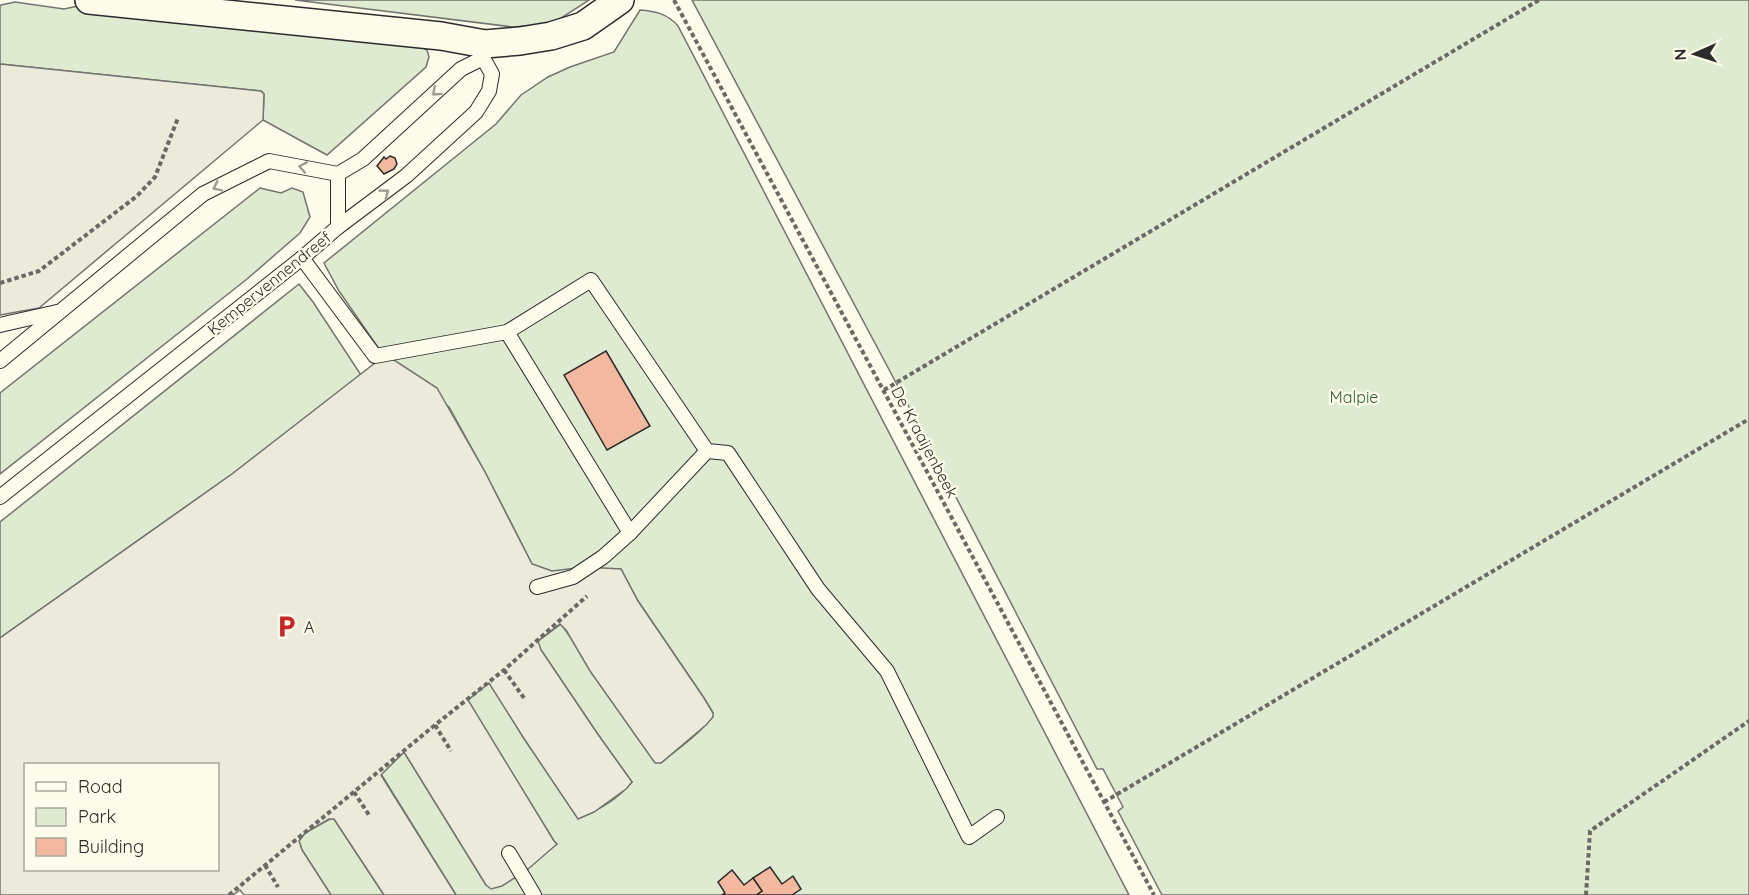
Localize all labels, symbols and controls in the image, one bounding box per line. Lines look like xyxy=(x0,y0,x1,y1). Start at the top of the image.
north arrow xyxy=(1665,24,1725,84)
text: N xyxy=(1670,48,1690,61)
one-way arrow xyxy=(432,85,443,96)
one-way arrow xyxy=(299,161,309,174)
one-way arrow xyxy=(212,180,223,191)
one-way arrow xyxy=(378,189,389,200)
street label: Kempervennendreef xyxy=(203,227,335,339)
street label: De Kraaijenbeek xyxy=(887,383,963,501)
park label: Malpie xyxy=(1330,387,1378,407)
parking icon: A xyxy=(273,614,299,640)
place label: A xyxy=(304,617,314,637)
legend xyxy=(24,763,219,871)
text: Road xyxy=(78,775,123,798)
text: Park xyxy=(78,805,116,828)
text: Building xyxy=(78,835,144,858)

